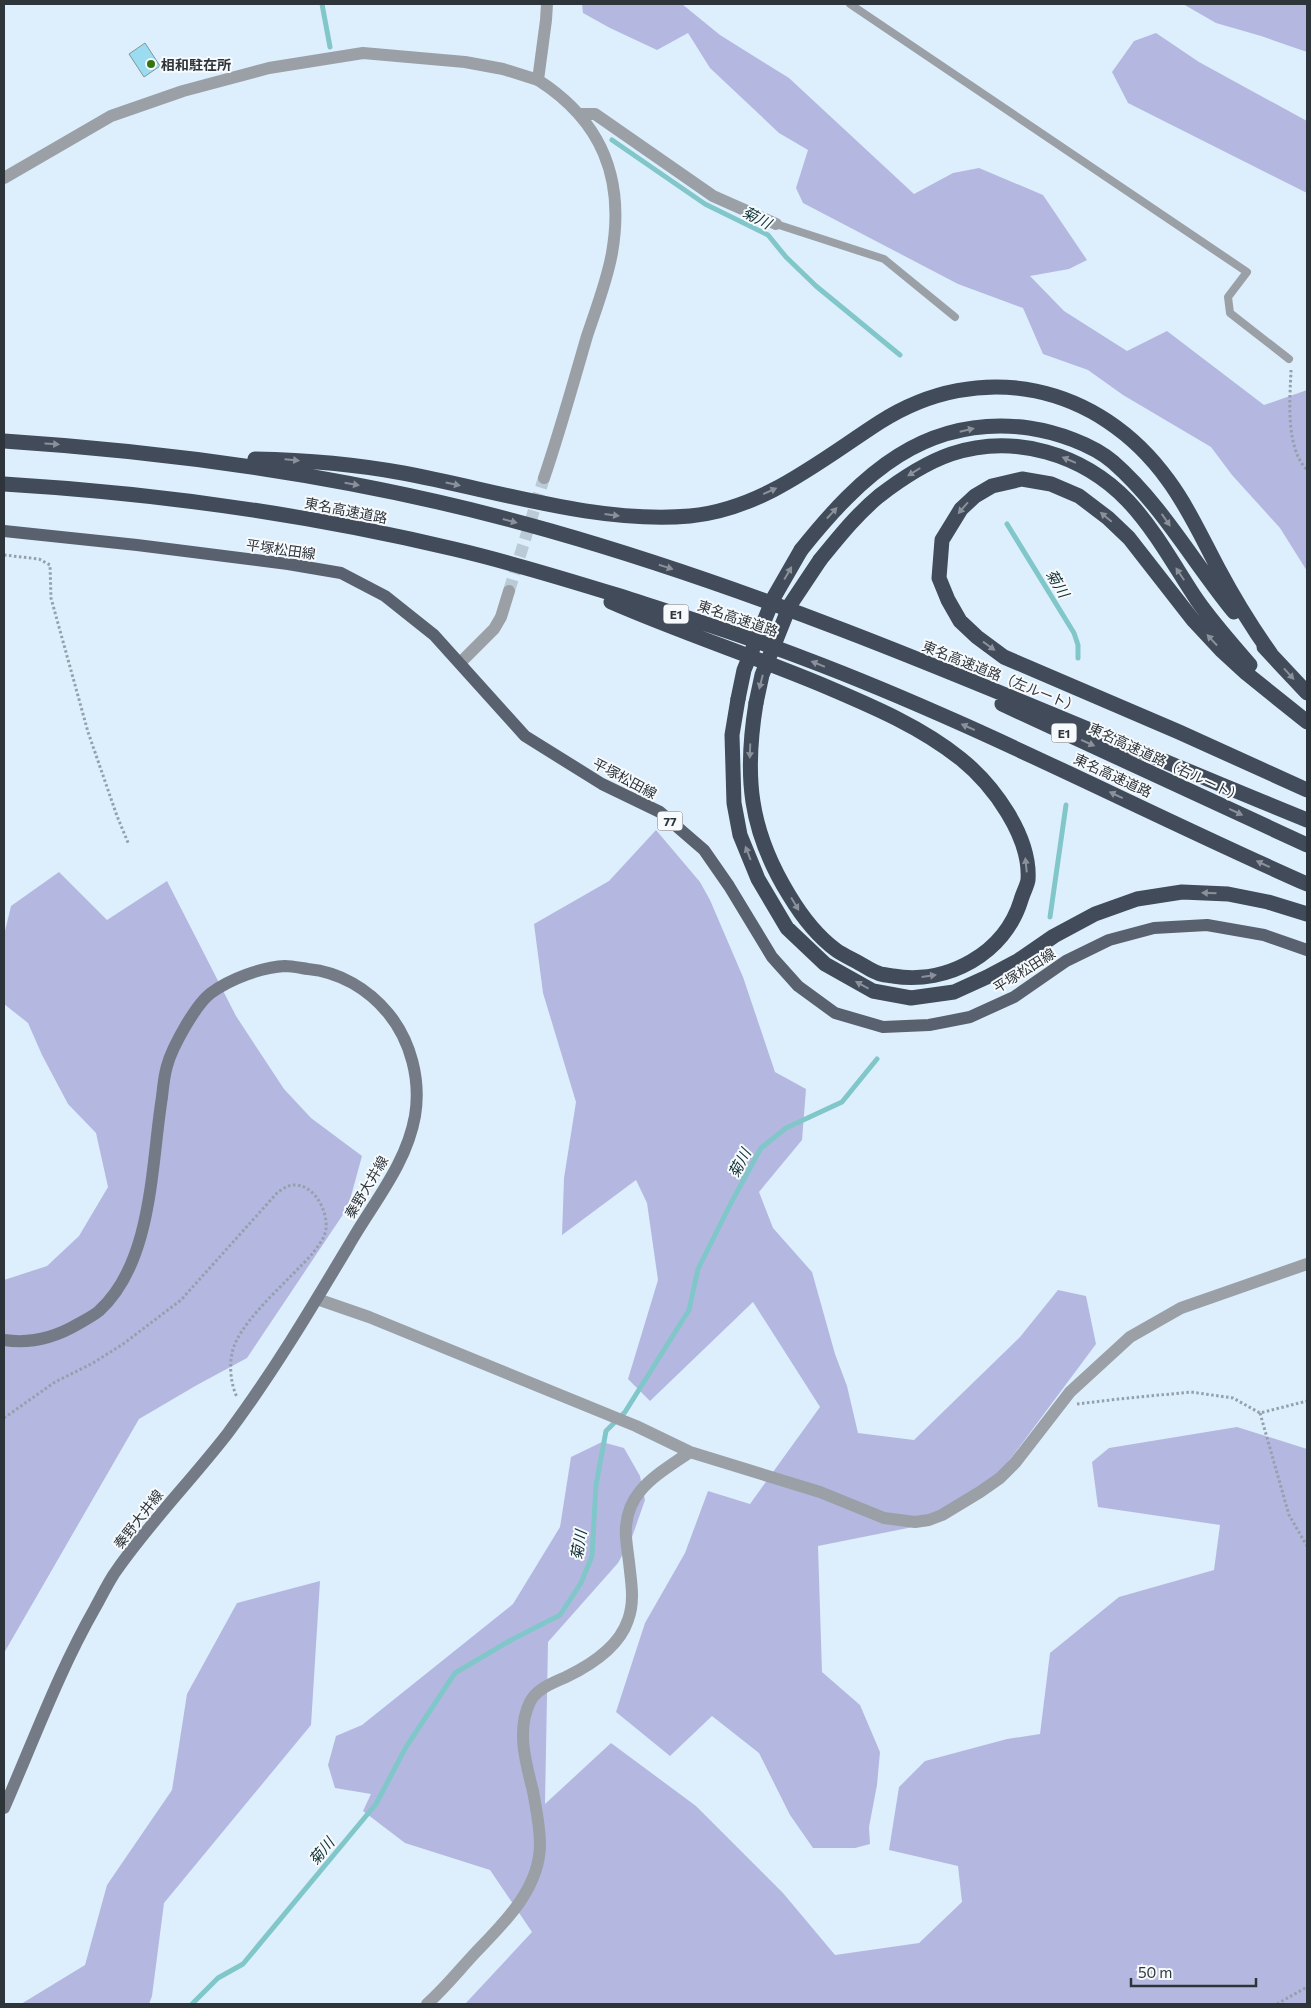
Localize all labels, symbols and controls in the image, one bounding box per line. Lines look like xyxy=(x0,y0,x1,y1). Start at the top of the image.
place label: 相和駐在所 xyxy=(161,56,231,73)
marker: 相和駐在所 xyxy=(145,58,157,70)
water label: 菊川 xyxy=(740,202,776,233)
one-way arrow xyxy=(960,425,976,433)
one-way arrow xyxy=(45,441,61,449)
one-way arrow xyxy=(1061,456,1076,464)
one-way arrow xyxy=(284,457,300,465)
one-way arrow xyxy=(907,467,920,476)
one-way arrow xyxy=(345,480,361,488)
one-way arrow xyxy=(445,480,460,488)
one-way arrow xyxy=(763,487,777,495)
street label: 東名高速道路 xyxy=(303,494,389,526)
one-way arrow xyxy=(957,502,969,514)
one-way arrow xyxy=(826,506,837,519)
one-way arrow xyxy=(604,511,620,519)
one-way arrow xyxy=(1100,512,1113,523)
one-way arrow xyxy=(1161,513,1171,527)
one-way arrow xyxy=(503,517,518,525)
street label: 平塚松田線 xyxy=(245,536,317,562)
one-way arrow xyxy=(659,563,674,571)
one-way arrow xyxy=(783,566,792,579)
water label: 菊川 xyxy=(1043,566,1074,602)
one-way arrow xyxy=(1175,568,1185,581)
street label: 東名高速道路 xyxy=(696,596,780,640)
road number: E1 xyxy=(664,604,688,624)
one-way arrow xyxy=(1206,635,1218,647)
street label: 東名高速道路（左ルート） xyxy=(920,637,1082,715)
one-way arrow xyxy=(982,641,996,651)
one-way arrow xyxy=(811,660,826,667)
one-way arrow xyxy=(1283,668,1295,680)
one-way arrow xyxy=(757,674,765,689)
street label: 東名高速道路（右ルート） xyxy=(1086,719,1246,805)
one-way arrow xyxy=(961,722,975,730)
road number: E1 xyxy=(1052,724,1076,742)
one-way arrow xyxy=(1081,740,1095,748)
one-way arrow xyxy=(746,743,754,759)
street label: 東名高速道路 xyxy=(1071,750,1155,800)
street label: 平塚松田線 xyxy=(590,754,660,802)
one-way arrow xyxy=(1109,790,1123,798)
one-way arrow xyxy=(1228,807,1243,816)
road number: 77 xyxy=(658,811,682,830)
one-way arrow xyxy=(743,846,751,860)
one-way arrow xyxy=(1022,857,1030,873)
one-way arrow xyxy=(1256,860,1270,868)
one-way arrow xyxy=(1200,889,1216,897)
one-way arrow xyxy=(790,897,799,911)
street label: 平塚松田線 xyxy=(990,944,1058,996)
one-way arrow xyxy=(922,972,938,980)
one-way arrow xyxy=(855,981,870,989)
water label: 菊川 xyxy=(724,1144,755,1180)
street label: 秦野大井線 xyxy=(341,1153,391,1221)
street label: 秦野大井線 xyxy=(110,1486,166,1552)
water label: 菊川 xyxy=(567,1527,590,1561)
water label: 菊川 xyxy=(304,1832,339,1868)
scale bar xyxy=(1131,1956,1256,1988)
text: 50 m xyxy=(1138,1963,1172,1981)

